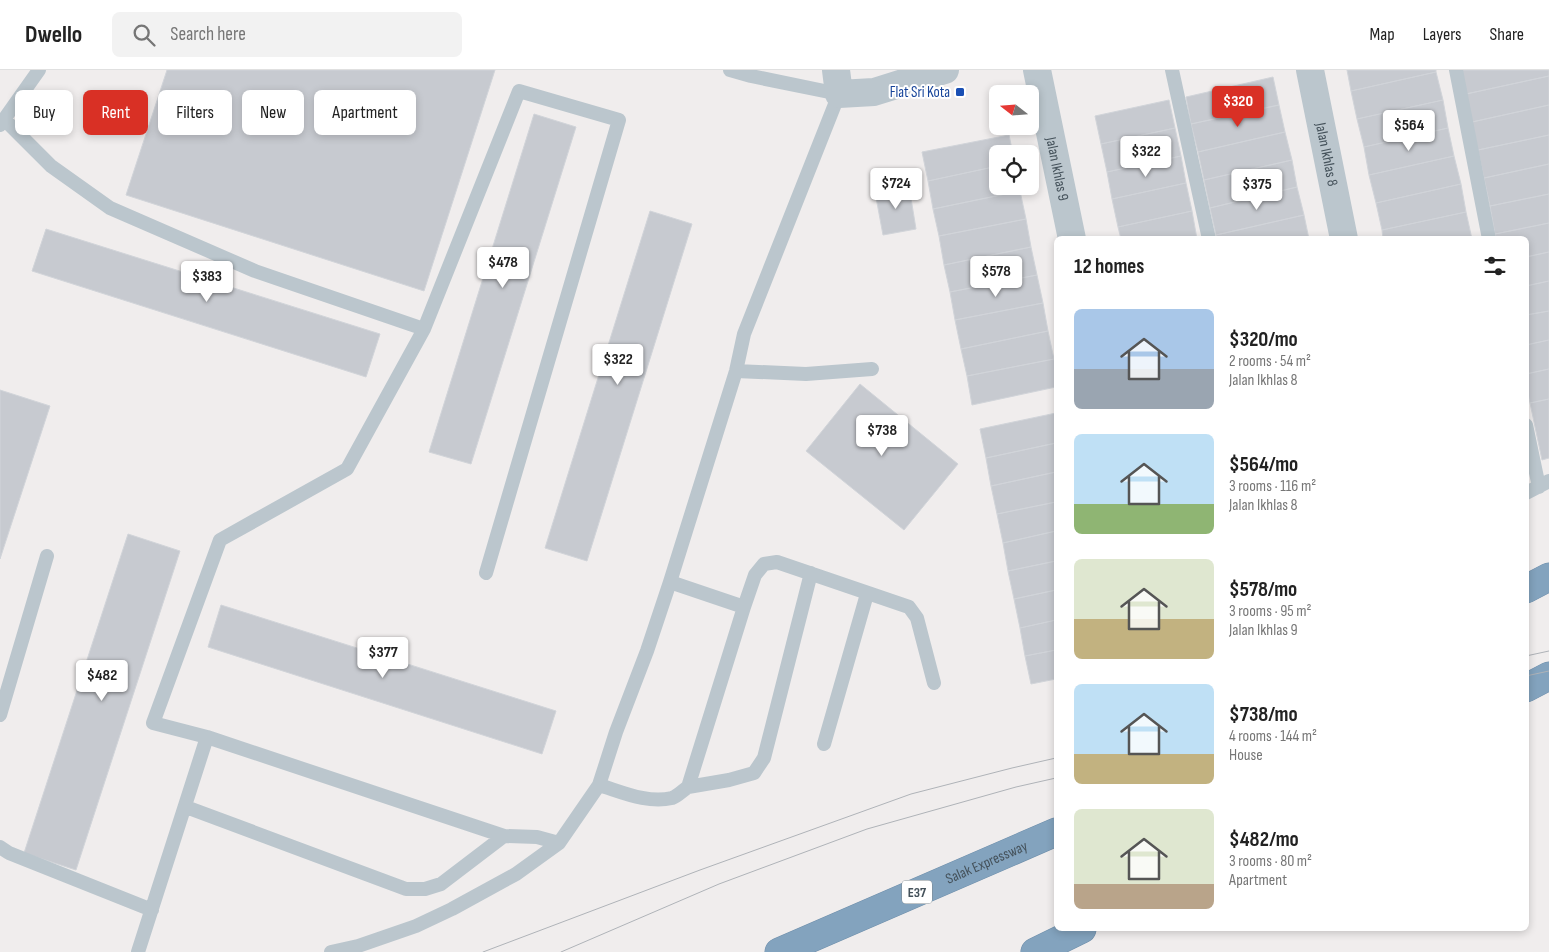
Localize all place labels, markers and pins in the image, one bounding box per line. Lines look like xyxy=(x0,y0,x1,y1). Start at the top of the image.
place label: Flat Sri Kota xyxy=(890,83,950,102)
pin: $320 xyxy=(1208,85,1268,128)
marker: Flat Sri Kota xyxy=(954,86,966,98)
pin: $564 xyxy=(1379,109,1439,152)
pin: $322 xyxy=(1116,136,1176,178)
pin: $724 xyxy=(866,168,926,210)
pin: $375 xyxy=(1227,168,1287,211)
pin: $478 xyxy=(473,246,533,289)
pin: $578 xyxy=(966,256,1026,298)
pin: $383 xyxy=(177,260,237,303)
pin: $322 xyxy=(588,344,648,386)
pin: $738 xyxy=(852,414,912,457)
pin: $377 xyxy=(353,636,413,679)
pin: $482 xyxy=(72,660,132,702)

